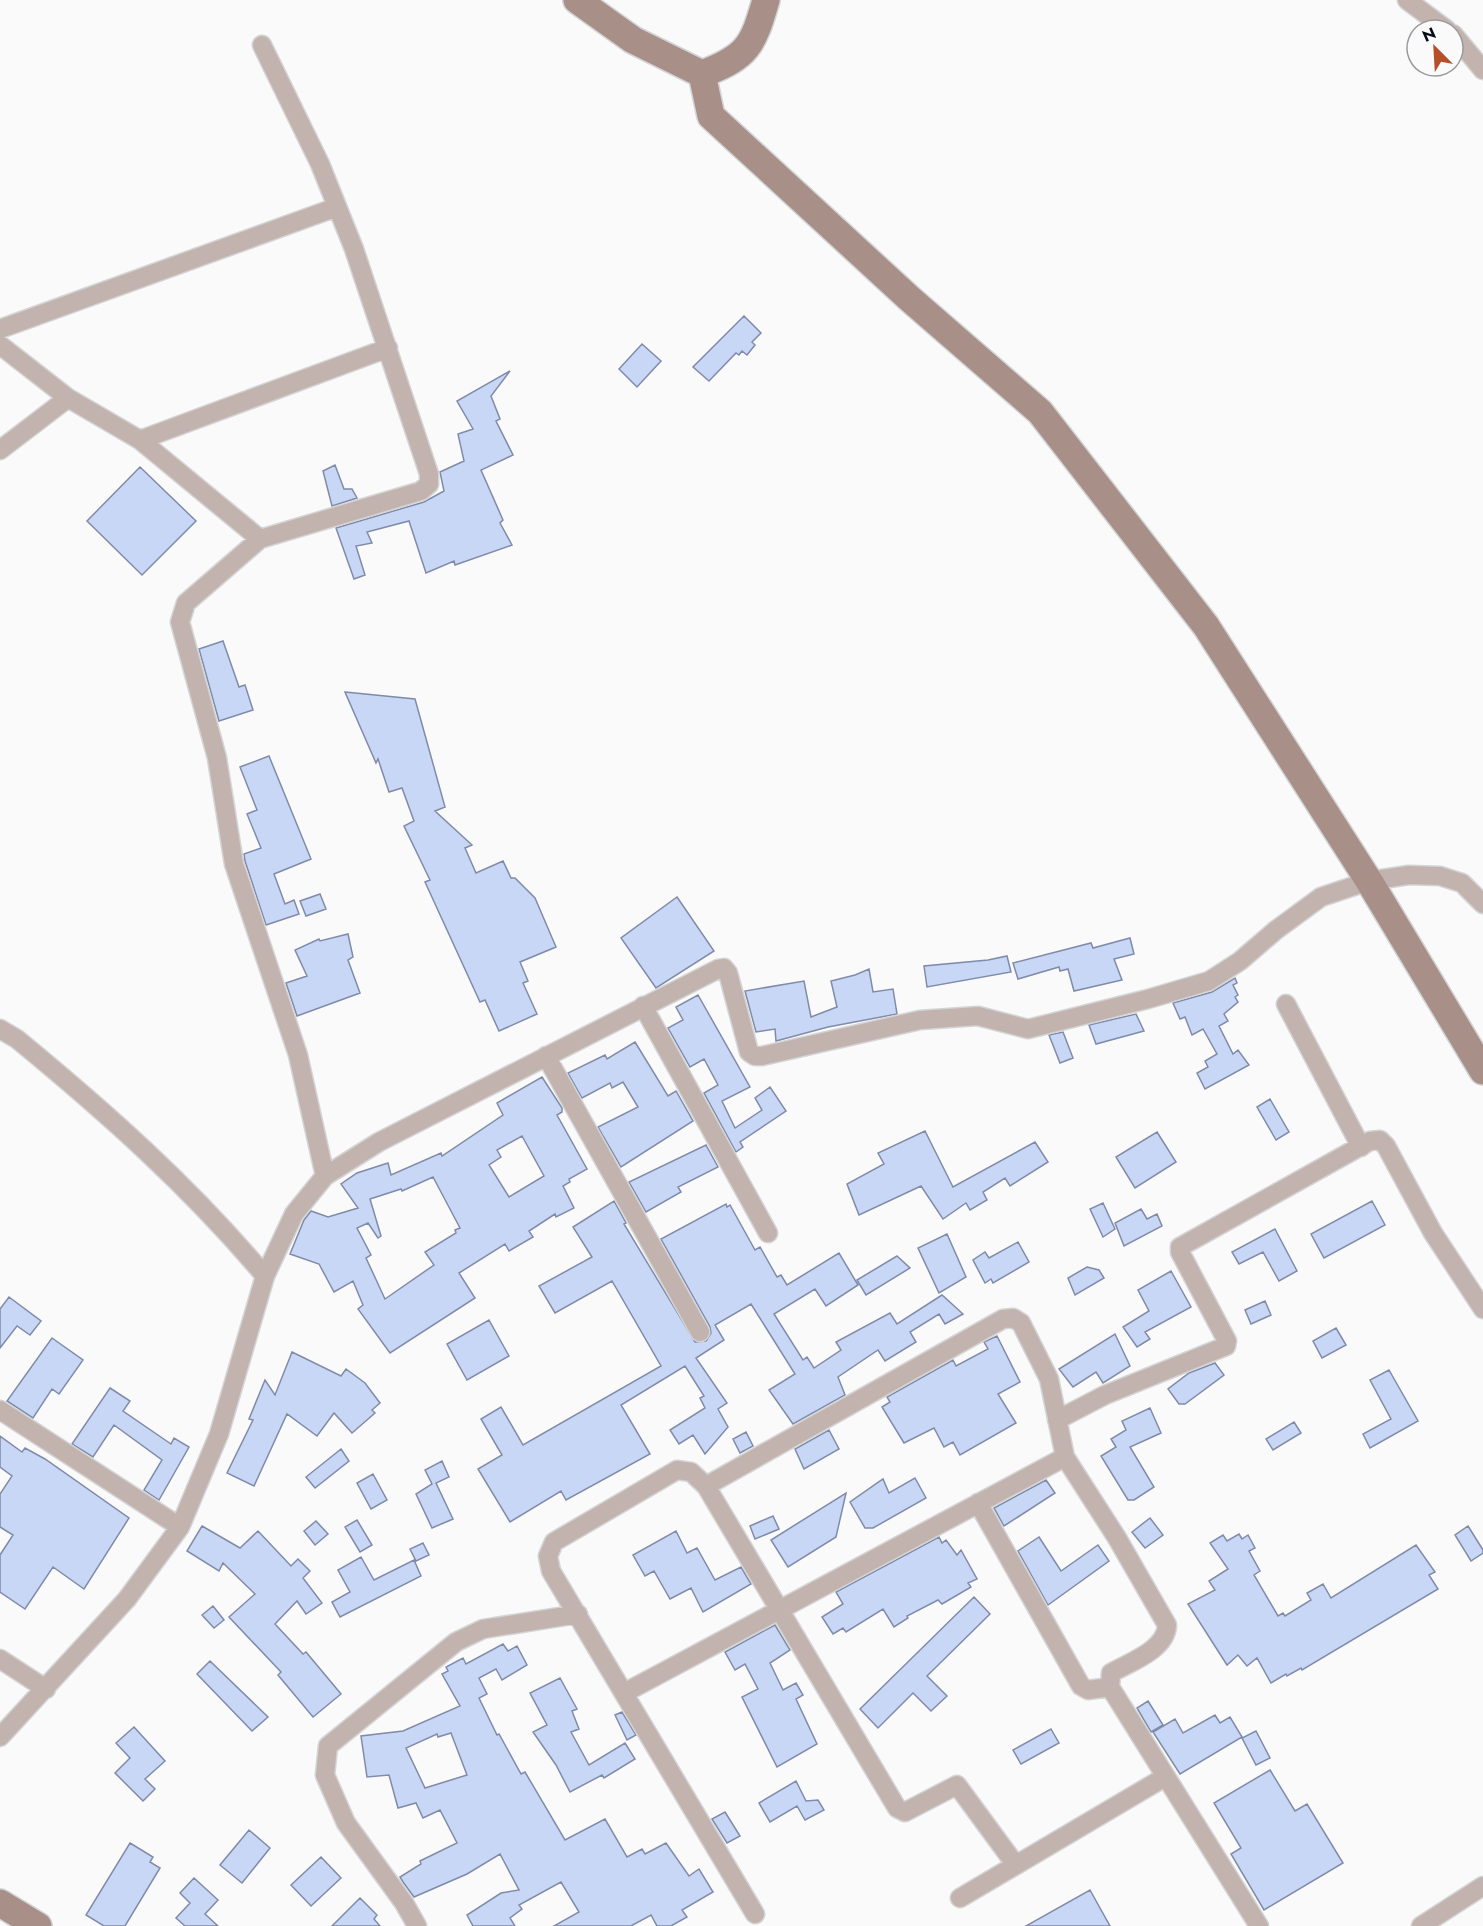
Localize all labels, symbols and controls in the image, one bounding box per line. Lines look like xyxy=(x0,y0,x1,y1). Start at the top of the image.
north arrow xyxy=(1405,18,1465,78)
text: N xyxy=(1419,22,1440,48)

